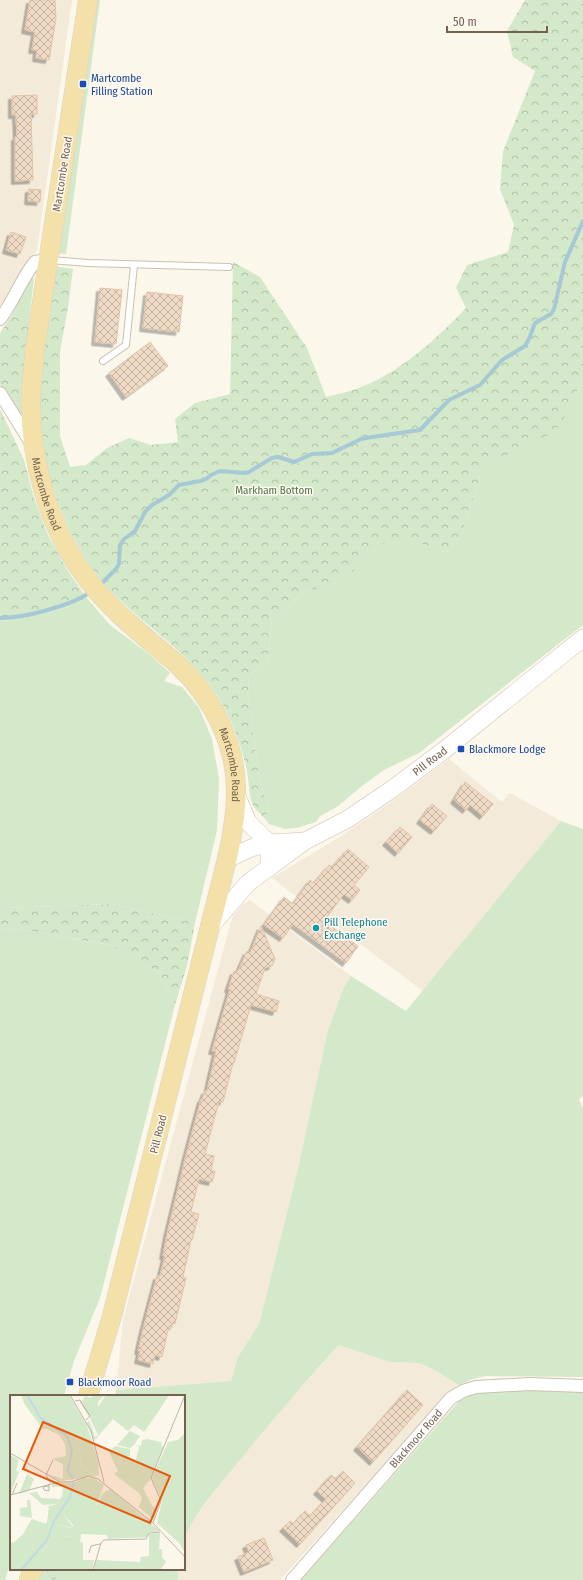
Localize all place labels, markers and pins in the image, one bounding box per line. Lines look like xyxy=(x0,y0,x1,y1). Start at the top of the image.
place label: Martcombe Filling Station xyxy=(91,72,153,98)
marker: Martcombe Filling Station xyxy=(78,79,88,89)
place label: Blackmore Lodge xyxy=(469,743,546,756)
marker: Blackmore Lodge xyxy=(456,744,466,754)
place label: Pill Telephone Exchange xyxy=(324,916,388,942)
marker: Pill Telephone Exchange xyxy=(311,923,321,933)
place label: Blackmoor Road xyxy=(78,1376,151,1389)
marker: Blackmoor Road xyxy=(65,1377,75,1387)

